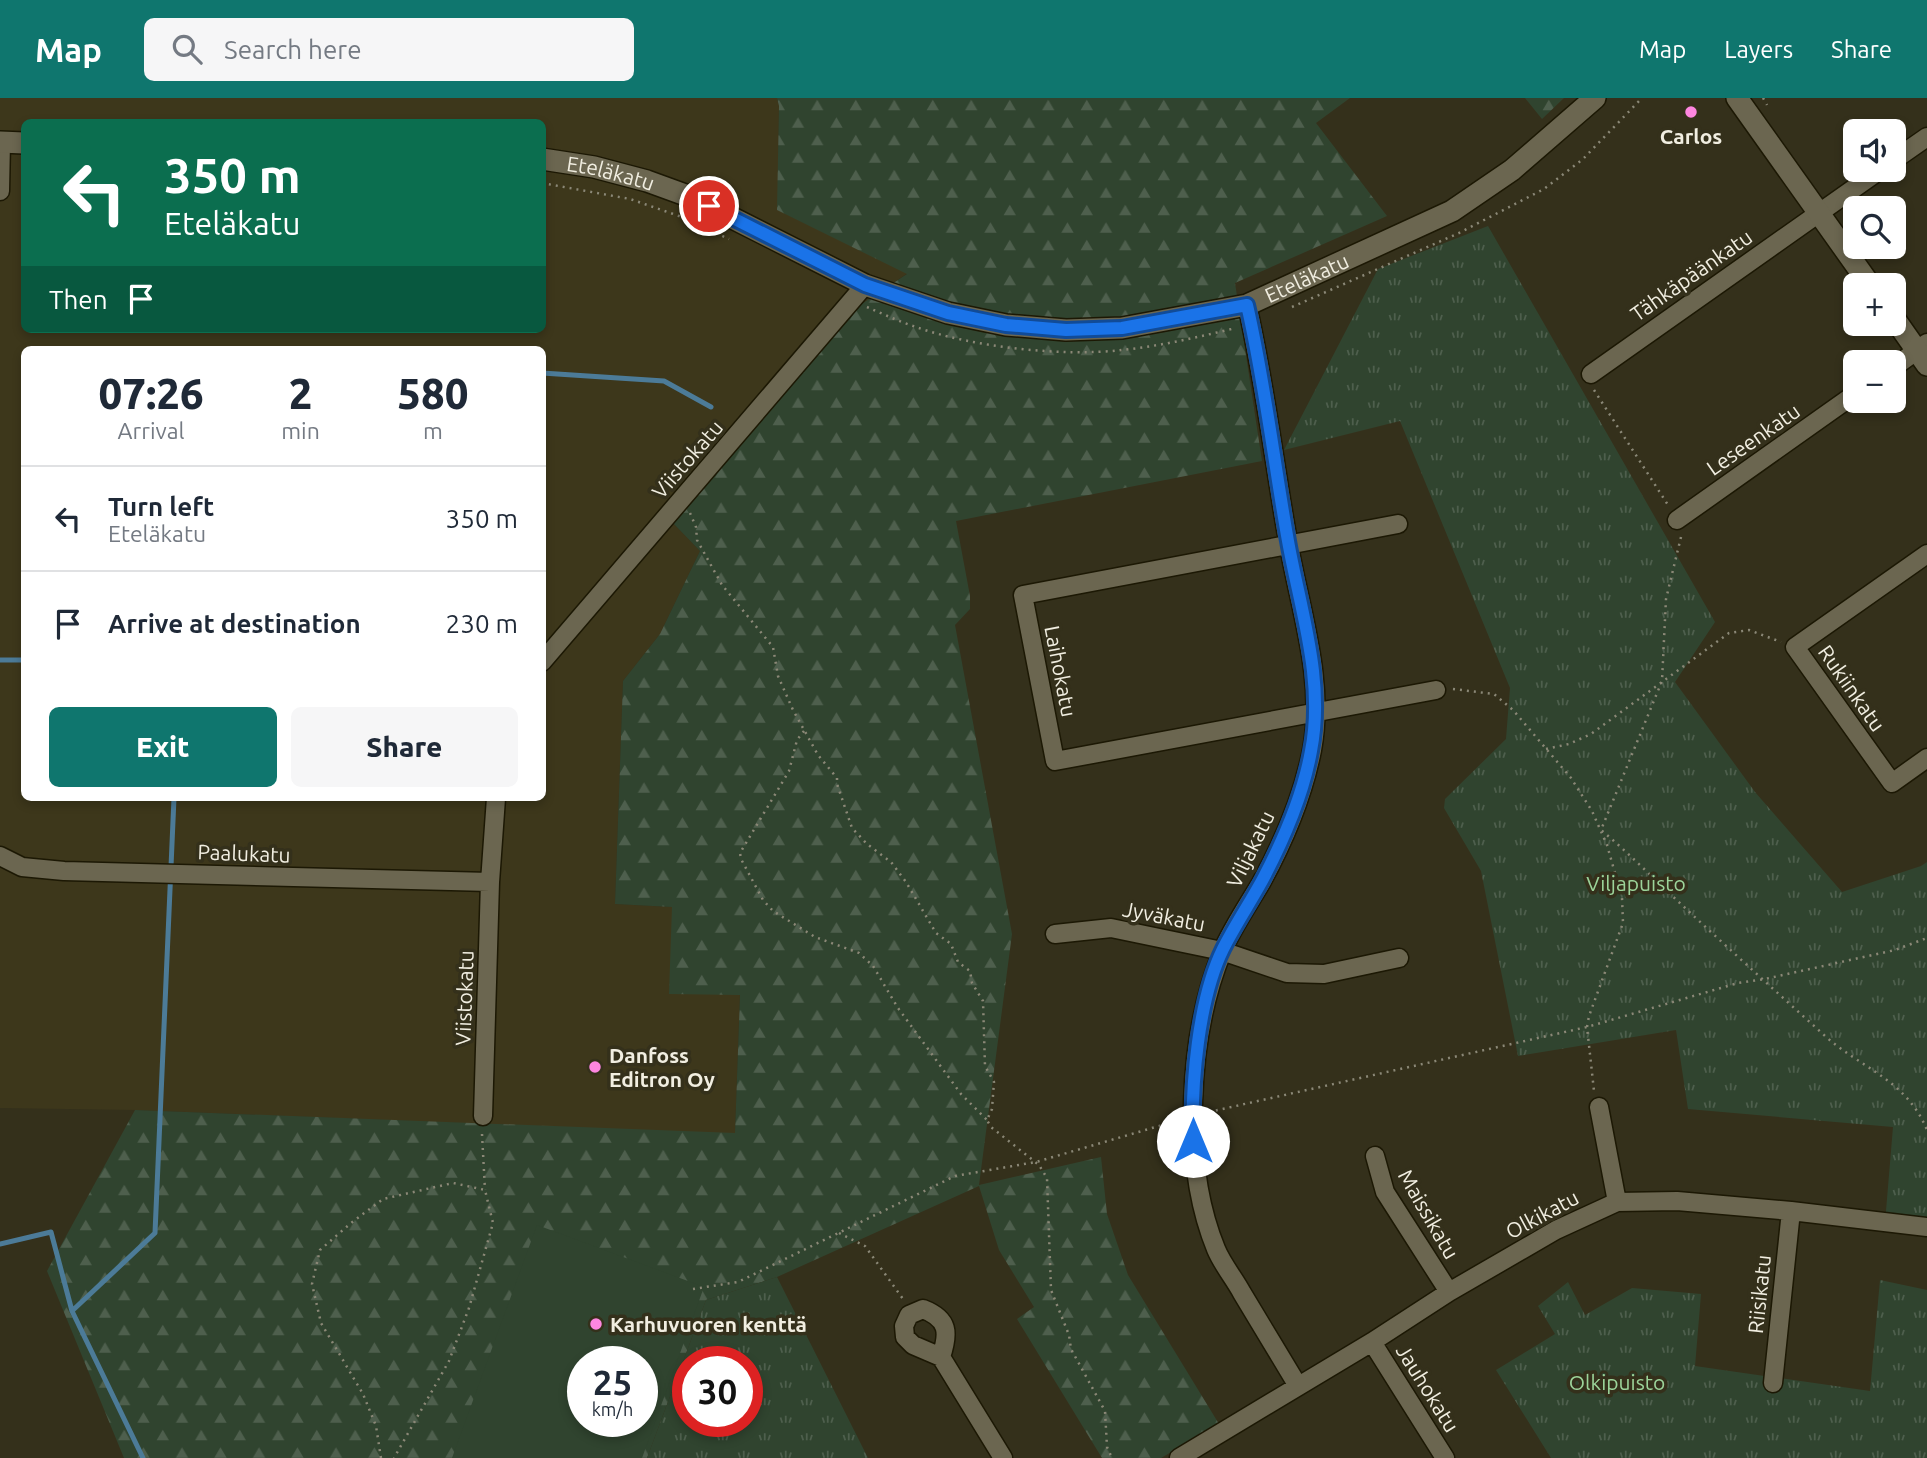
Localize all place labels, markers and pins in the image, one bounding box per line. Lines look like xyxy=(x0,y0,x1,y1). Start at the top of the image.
marker: Carlos xyxy=(1683,104,1699,120)
place label: Carlos xyxy=(1660,124,1722,148)
pin xyxy=(679,176,739,236)
place label: Danfoss Editron Oy xyxy=(609,1043,715,1091)
marker: Danfoss Editron Oy xyxy=(587,1059,603,1075)
place label: Karhuvuoren kenttä xyxy=(610,1312,807,1336)
marker: Karhuvuoren kenttä xyxy=(588,1316,604,1332)

